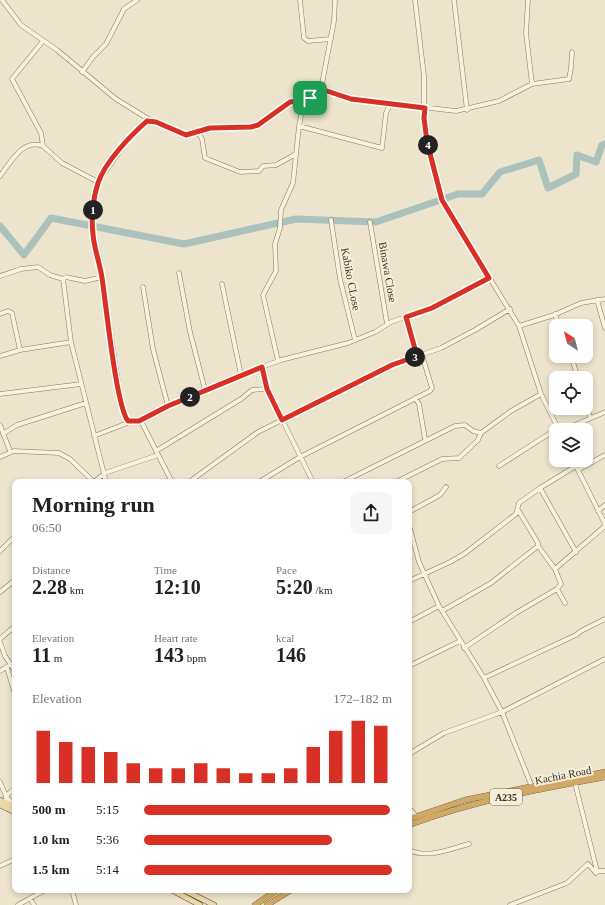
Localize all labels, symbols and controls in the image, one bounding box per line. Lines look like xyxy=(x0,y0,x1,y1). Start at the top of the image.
pin xyxy=(293,81,327,115)
icon: arrive xyxy=(299,87,321,109)
pin: 4 xyxy=(418,135,438,155)
text: 4 xyxy=(425,139,431,151)
pin: 1 xyxy=(83,200,103,220)
text: 1 xyxy=(90,204,96,216)
street label: Binawa Close xyxy=(377,241,399,303)
street label: Kabiko CLose xyxy=(339,247,363,312)
north arrow xyxy=(549,319,593,363)
map controls xyxy=(549,319,593,467)
pin: 3 xyxy=(405,347,425,367)
text: 3 xyxy=(412,351,418,363)
button: locate xyxy=(549,371,593,415)
pin: 2 xyxy=(180,387,200,407)
text: 2 xyxy=(187,391,193,403)
button: layers xyxy=(549,423,593,467)
text: Morning run xyxy=(32,492,155,517)
button: share xyxy=(350,492,392,534)
text: 06:50 xyxy=(32,520,62,535)
text: Distance xyxy=(32,564,70,576)
text: Time xyxy=(154,564,177,576)
text: Pace xyxy=(276,564,297,576)
text: 2.28 xyxy=(32,576,67,598)
text: 12:10 xyxy=(154,576,201,598)
text: 5:20 xyxy=(276,576,313,598)
text: km xyxy=(67,584,84,596)
text: /km xyxy=(313,584,333,596)
text: Elevation xyxy=(32,632,74,644)
text: Heart rate xyxy=(154,632,198,644)
text: kcal xyxy=(276,632,294,644)
text: 11 xyxy=(32,644,51,666)
text: 143 xyxy=(154,644,184,666)
text: 146 xyxy=(276,644,306,666)
text: m xyxy=(51,652,62,664)
text: bpm xyxy=(184,652,206,664)
text: Elevation xyxy=(32,691,82,706)
text: 172–182 m xyxy=(333,691,392,706)
street label: Kachia Road xyxy=(534,764,593,786)
road number: A235 xyxy=(490,789,522,805)
text: 500 m xyxy=(32,802,66,817)
text: 5:15 xyxy=(96,802,119,817)
text: 1.0 km xyxy=(32,832,70,847)
text: 5:36 xyxy=(96,832,119,847)
text: 1.5 km xyxy=(32,862,70,877)
text: 5:14 xyxy=(96,862,119,877)

